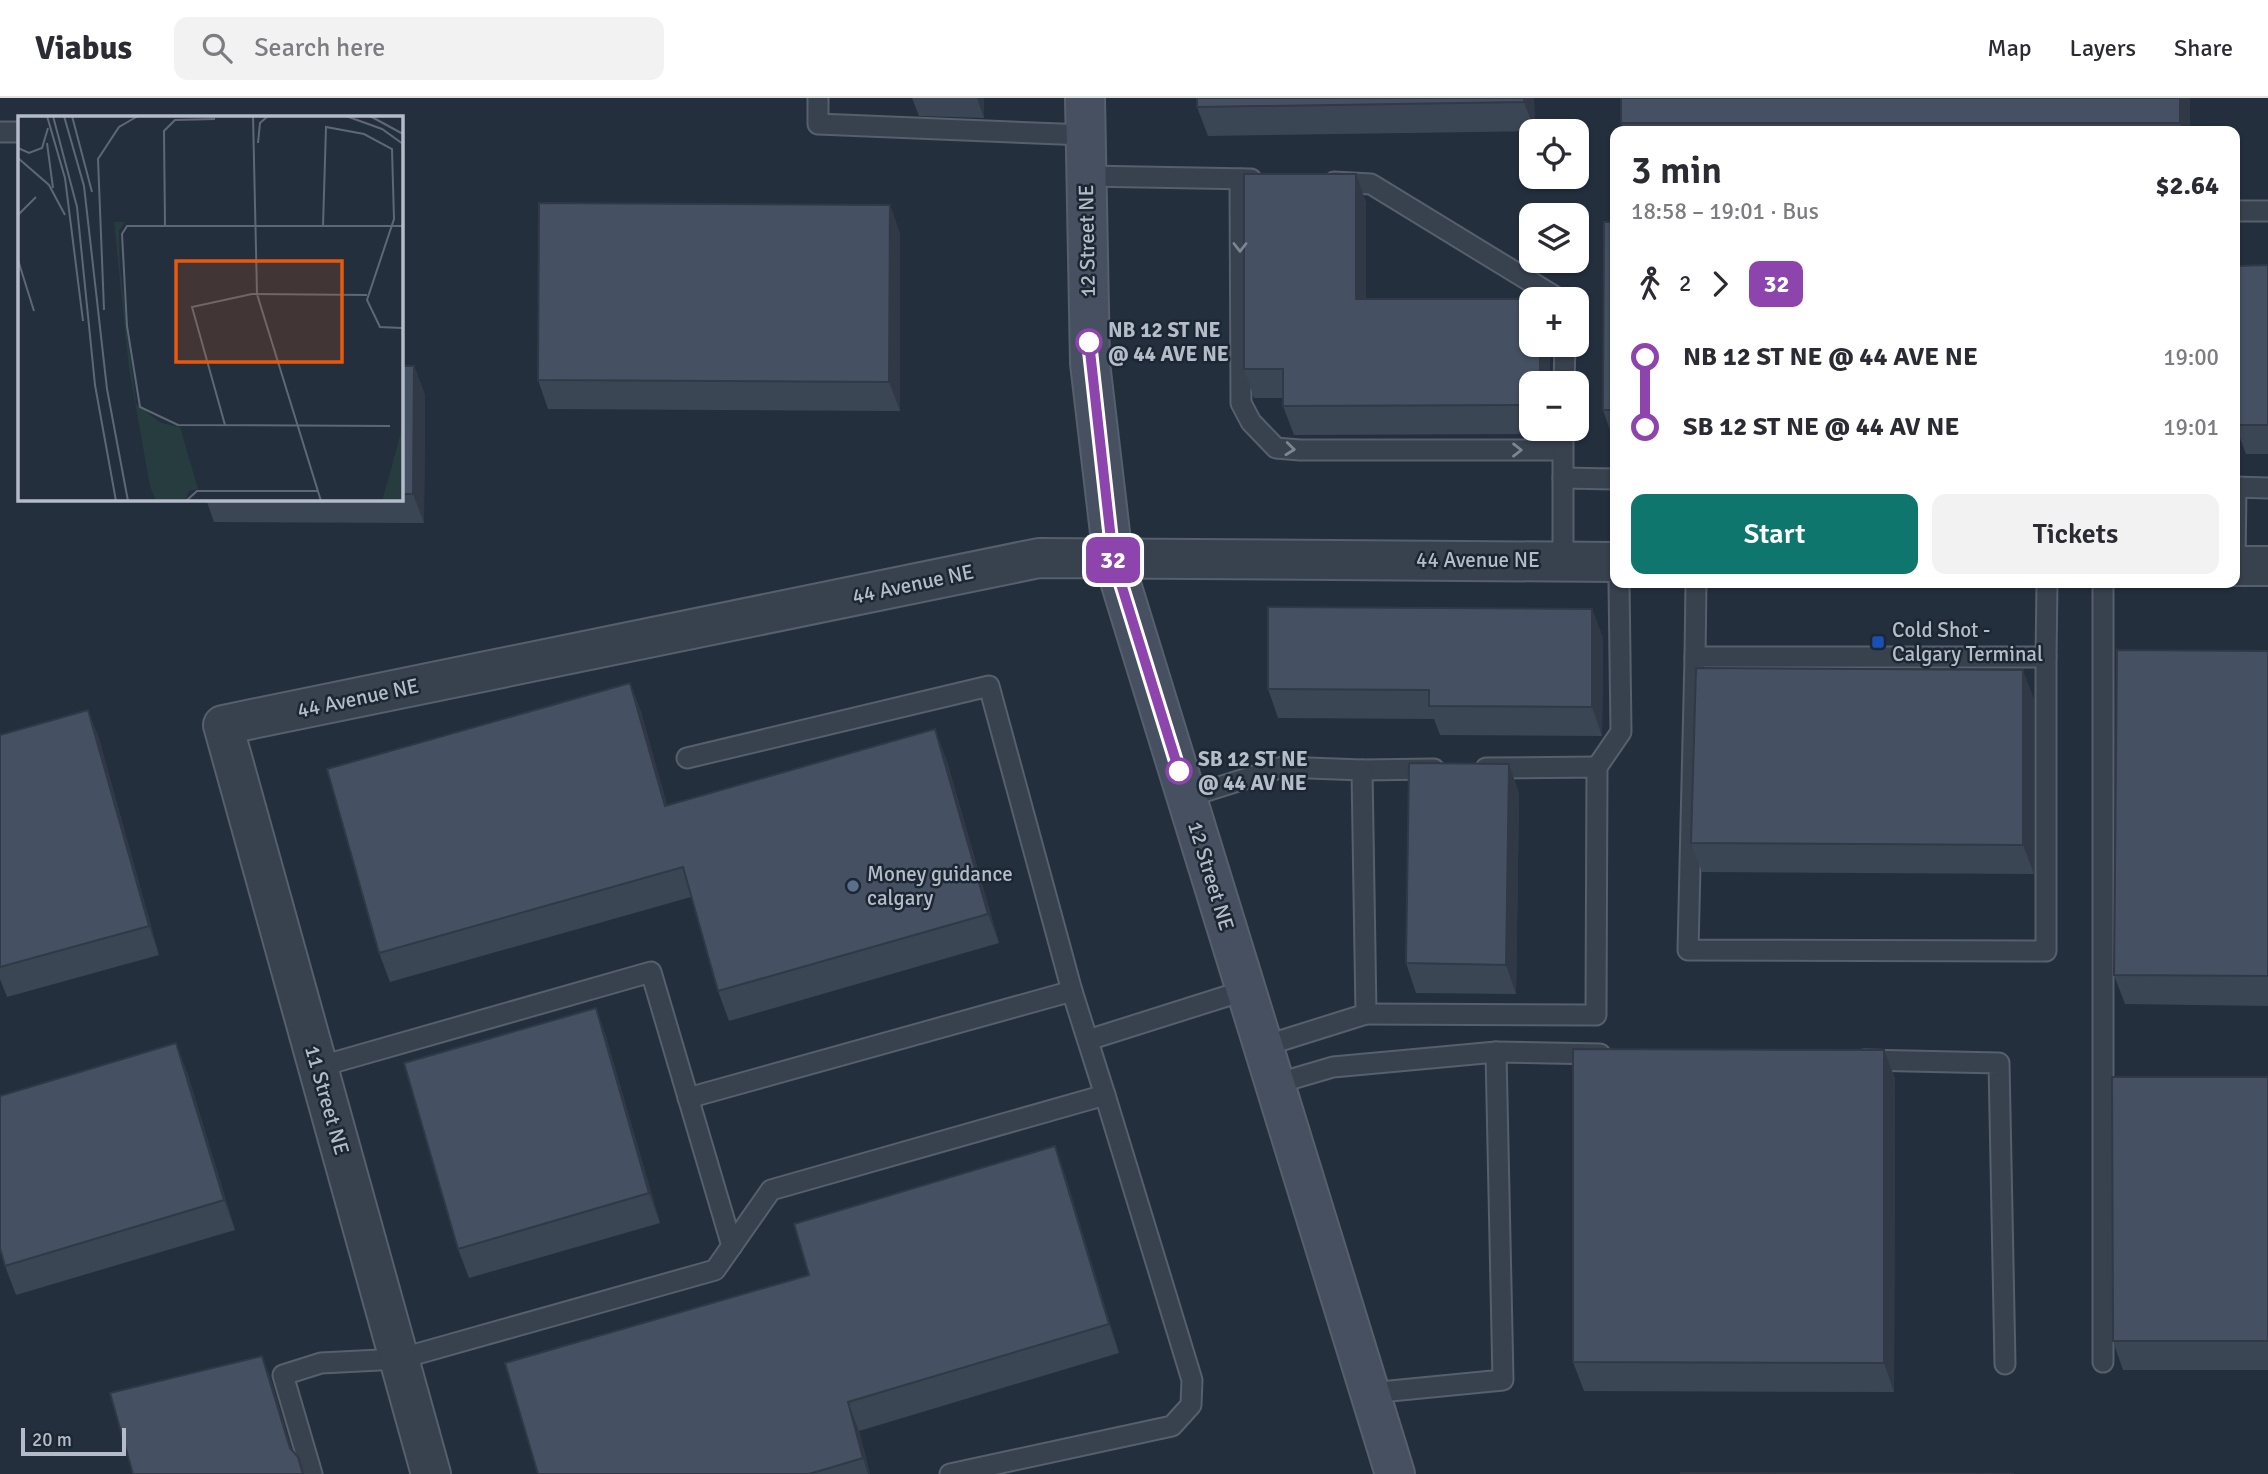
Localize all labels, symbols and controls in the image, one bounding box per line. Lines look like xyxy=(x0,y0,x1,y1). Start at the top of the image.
search box xyxy=(174,17,664,80)
text: Viabus xyxy=(35,28,132,69)
icon: search xyxy=(198,29,236,67)
text: Search here xyxy=(254,32,385,64)
text: Map xyxy=(1987,33,2032,63)
text: Layers xyxy=(2070,33,2136,63)
text: Share xyxy=(2174,33,2233,63)
inset map xyxy=(18,116,402,500)
map controls xyxy=(1519,119,1589,441)
button: locate xyxy=(1519,119,1589,189)
text: 3 min xyxy=(1631,147,1722,194)
text: $2.64 xyxy=(2155,170,2219,202)
street label: 12 Street NE xyxy=(1073,184,1101,298)
text: 18:58 – 19:01 · Bus xyxy=(1631,197,1819,226)
button: layers xyxy=(1519,203,1589,273)
one-way arrow xyxy=(1232,242,1248,253)
icon: walk xyxy=(1631,265,1669,303)
icon: forward xyxy=(1701,265,1739,303)
text: 2 xyxy=(1679,269,1691,298)
text: 32 xyxy=(1763,269,1789,299)
button: + xyxy=(1519,287,1589,357)
place label: NB 12 ST NE @ 44 AVE NE xyxy=(1108,317,1229,367)
marker: NB 12 ST NE @ 44 AVE NE xyxy=(1076,329,1102,355)
text: NB 12 ST NE @ 44 AVE NE xyxy=(1683,341,1978,373)
text: 19:00 xyxy=(2163,343,2219,372)
button: − xyxy=(1519,371,1589,441)
text: SB 12 ST NE @ 44 AV NE xyxy=(1683,411,1959,443)
text: 19:01 xyxy=(2163,413,2219,442)
one-way arrow xyxy=(1285,441,1296,456)
one-way arrow xyxy=(1513,442,1523,458)
button: Start xyxy=(1631,494,1918,574)
button: Tickets xyxy=(1932,494,2219,574)
line badge: 32 xyxy=(1082,537,1144,583)
text: 32 xyxy=(1100,545,1126,575)
street label: 44 Avenue NE xyxy=(1416,547,1540,573)
street label: 44 Avenue NE xyxy=(850,558,976,610)
place label: Cold Shot - Calgary Terminal xyxy=(1892,617,2043,667)
marker: Cold Shot - Calgary Terminal xyxy=(1870,634,1886,650)
street label: 44 Avenue NE xyxy=(295,672,421,724)
place label: SB 12 ST NE @ 44 AV NE xyxy=(1198,746,1308,796)
marker: SB 12 ST NE @ 44 AV NE xyxy=(1166,758,1192,784)
street label: 12 Street NE xyxy=(1182,818,1240,934)
place label: Money guidance calgary xyxy=(867,861,1013,911)
marker: Money guidance calgary xyxy=(845,878,861,894)
street label: 11 Street NE xyxy=(299,1042,355,1158)
scale bar xyxy=(21,1425,126,1457)
text: 20 m xyxy=(32,1428,72,1452)

